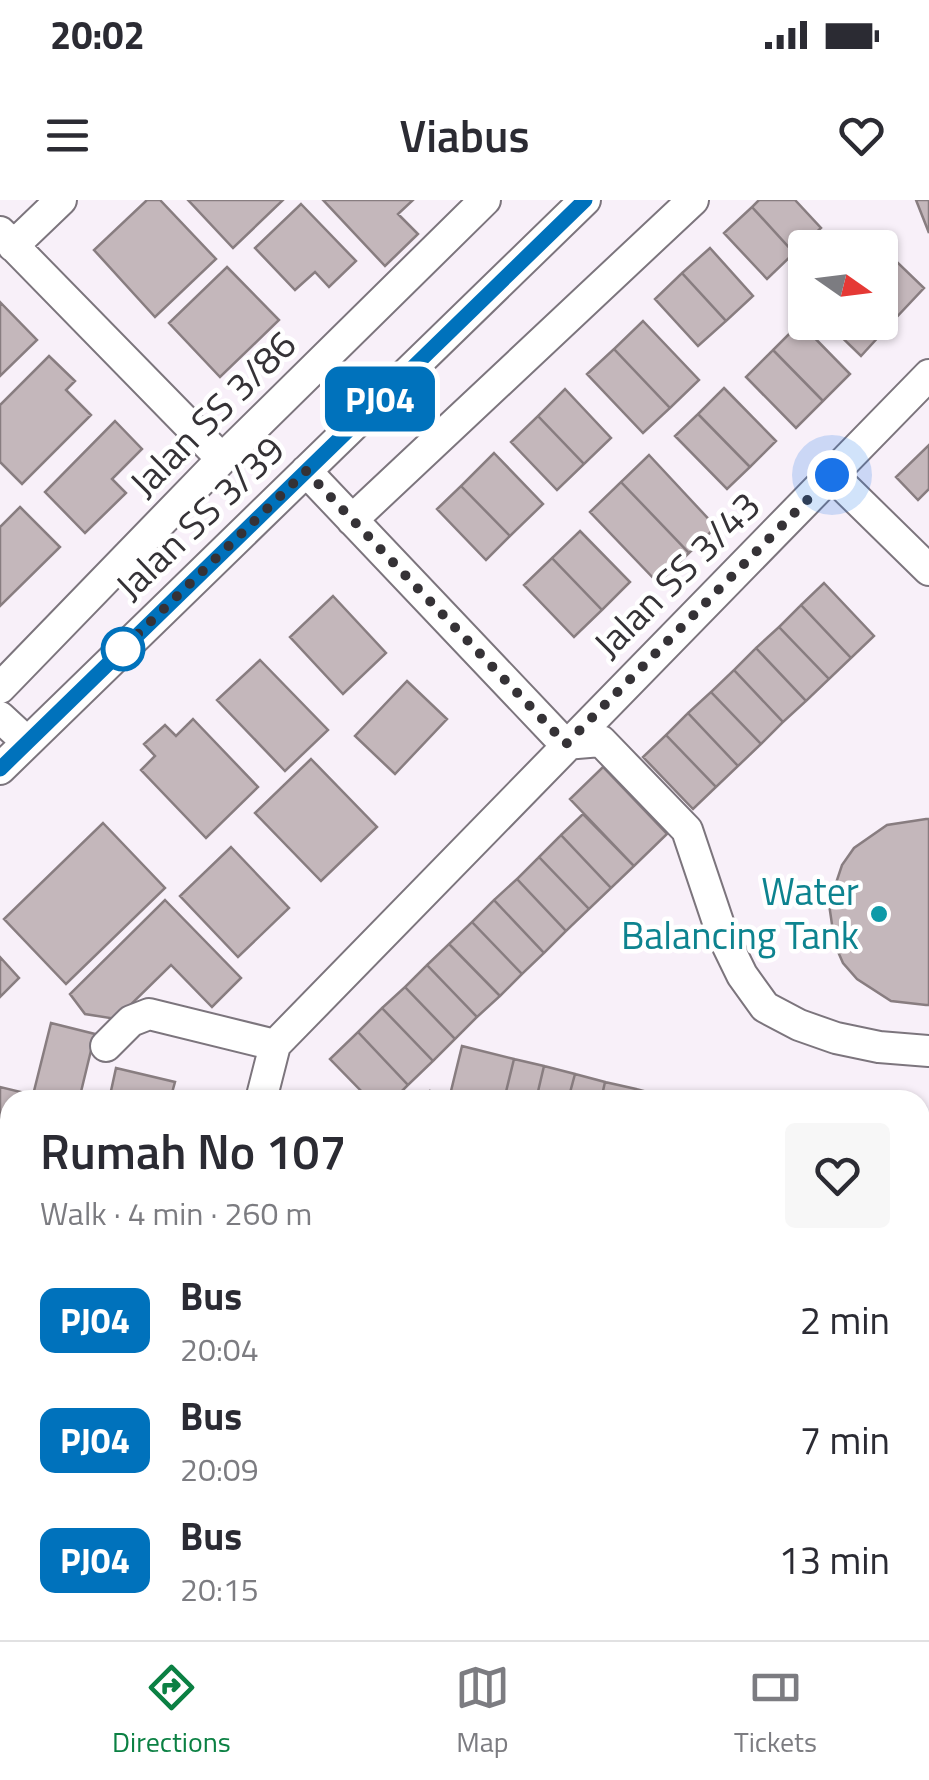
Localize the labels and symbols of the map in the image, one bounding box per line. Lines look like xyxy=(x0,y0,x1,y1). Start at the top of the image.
north arrow xyxy=(788,230,898,340)
street label: Jalan SS 3/86 xyxy=(116,317,309,510)
line badge: PJ04 xyxy=(310,366,450,432)
street label: Jalan SS 3/39 xyxy=(102,422,297,613)
your location xyxy=(807,450,857,500)
street label: Jalan SS 3/43 xyxy=(580,478,773,671)
unlabelled marker xyxy=(102,628,144,670)
place label: Water Balancing Tank xyxy=(621,862,859,964)
marker: Water Balancing Tank xyxy=(868,903,890,925)

